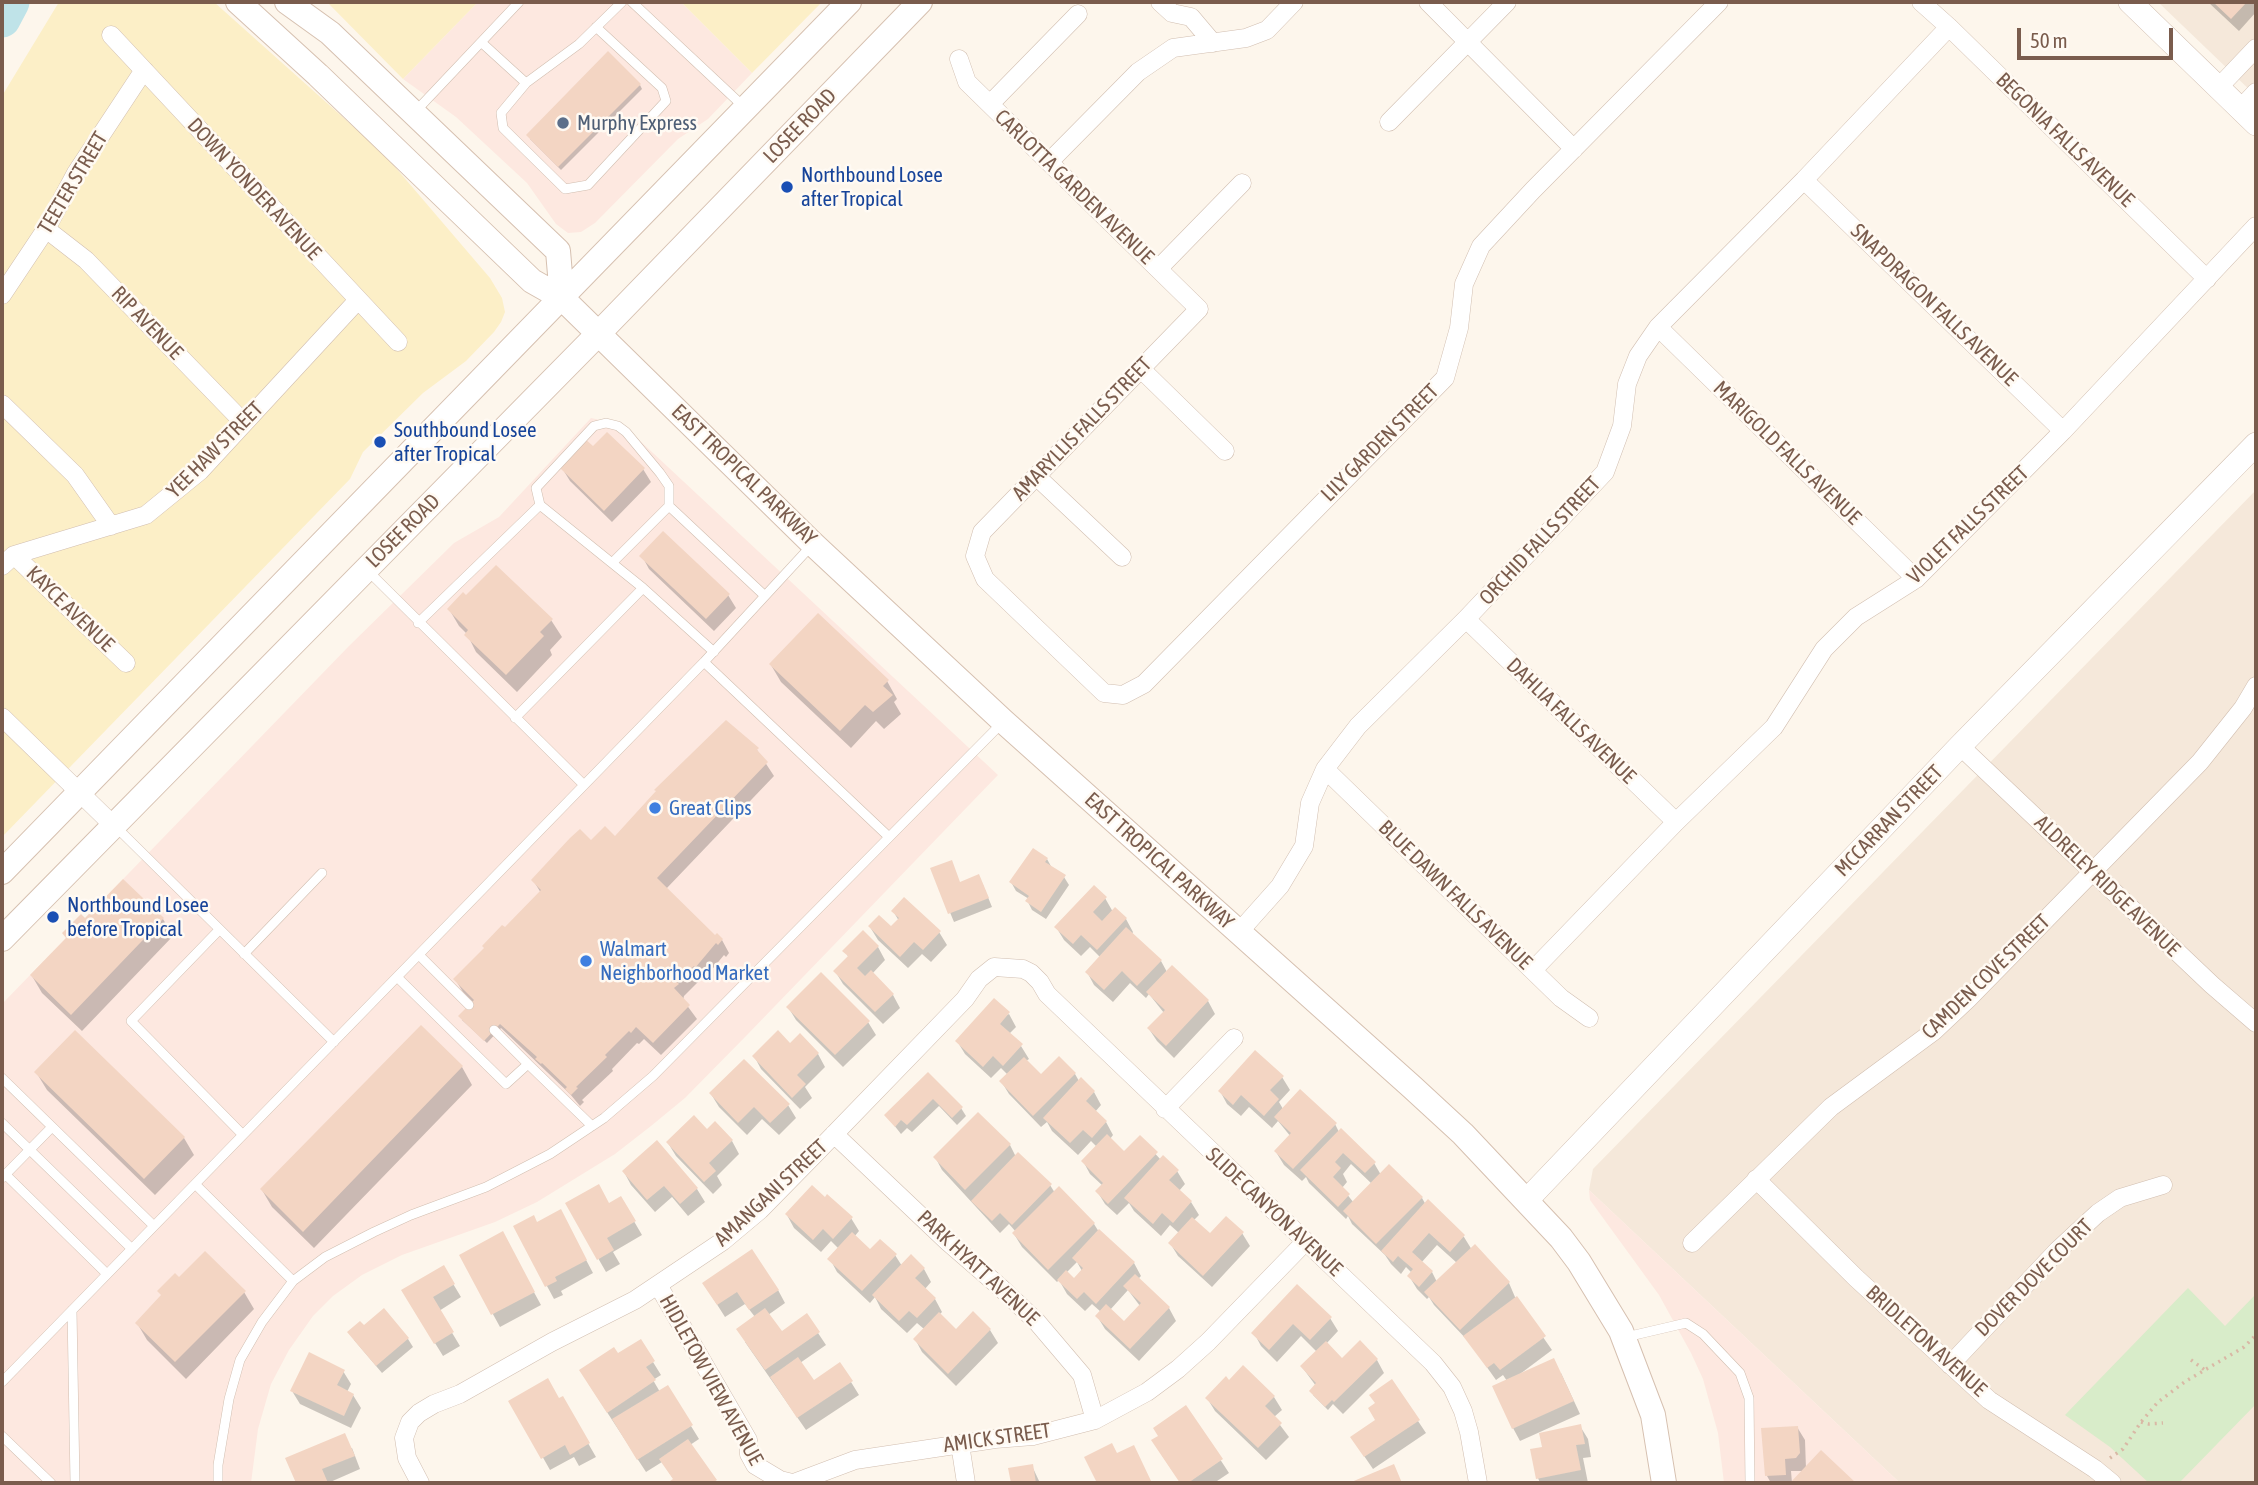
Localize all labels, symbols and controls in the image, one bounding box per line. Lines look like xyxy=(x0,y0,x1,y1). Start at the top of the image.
scale bar xyxy=(2020,14,2176,58)
text: 50 m xyxy=(2030,28,2068,52)
street label: BEGONIA FALLS AVENUE xyxy=(1991,68,2139,212)
street label: LOSEE ROAD xyxy=(758,83,842,169)
street label: CARLOTTA GARDEN AVENUE xyxy=(989,105,1159,269)
place label: Murphy Express xyxy=(577,110,697,136)
street label: DOWN YONDER AVENUE xyxy=(182,113,326,265)
marker: Murphy Express xyxy=(555,115,571,131)
street label: TEETER STREET xyxy=(33,128,113,238)
place label: Northbound Losee after Tropical xyxy=(801,162,943,212)
marker: Northbound Losee after Tropical xyxy=(779,179,795,195)
street label: SNAPDRAGON FALLS AVENUE xyxy=(1845,219,2023,391)
street label: RIP AVENUE xyxy=(106,281,188,365)
street label: AMARYLLIS FALLS STREET xyxy=(1007,352,1157,506)
street label: MARIGOLD FALLS AVENUE xyxy=(1708,376,1866,530)
street label: LILY GARDEN STREET xyxy=(1316,379,1444,507)
street label: YEE HAW STREET xyxy=(162,397,268,503)
street label: EAST TROPICAL PARKWAY xyxy=(666,399,822,551)
place label: Southbound Losee after Tropical xyxy=(394,417,536,467)
marker: Southbound Losee after Tropical xyxy=(372,434,388,450)
street label: VIOLET FALLS STREET xyxy=(1902,461,2034,589)
street label: ORCHID FALLS STREET xyxy=(1474,472,1606,610)
street label: LOSEE ROAD xyxy=(361,489,445,573)
street label: KAYCE AVENUE xyxy=(21,561,119,657)
street label: DAHLIA FALLS AVENUE xyxy=(1501,653,1641,789)
street label: MCCARRAN STREET xyxy=(1830,760,1948,882)
street label: EAST TROPICAL PARKWAY xyxy=(1079,787,1239,935)
place label: Great Clips xyxy=(669,795,752,821)
marker: Great Clips xyxy=(647,800,663,816)
street label: ALDRELEY RIDGE AVENUE xyxy=(2029,810,2185,962)
street label: BLUE DAWN FALLS AVENUE xyxy=(1373,815,1537,975)
place label: Northbound Losee before Tropical xyxy=(67,892,209,942)
marker: Northbound Losee before Tropical xyxy=(45,909,61,925)
street label: CAMDEN COVE STREET xyxy=(1917,909,2055,1045)
place label: Walmart Neighborhood Market xyxy=(600,936,769,986)
marker: Walmart Neighborhood Market xyxy=(578,953,594,969)
street label: AMANGANI STREET xyxy=(709,1134,833,1252)
street label: SLIDE CANYON AVENUE xyxy=(1201,1142,1347,1282)
street label: PARK HYATT AVENUE xyxy=(912,1205,1044,1331)
street label: DOVER DOVE COURT xyxy=(1970,1214,2098,1342)
street label: BRIDLETON AVENUE xyxy=(1860,1280,1992,1402)
street label: HIDLETOW VIEW AVENUE xyxy=(654,1290,768,1470)
street label: AMICK STREET xyxy=(942,1418,1052,1458)

